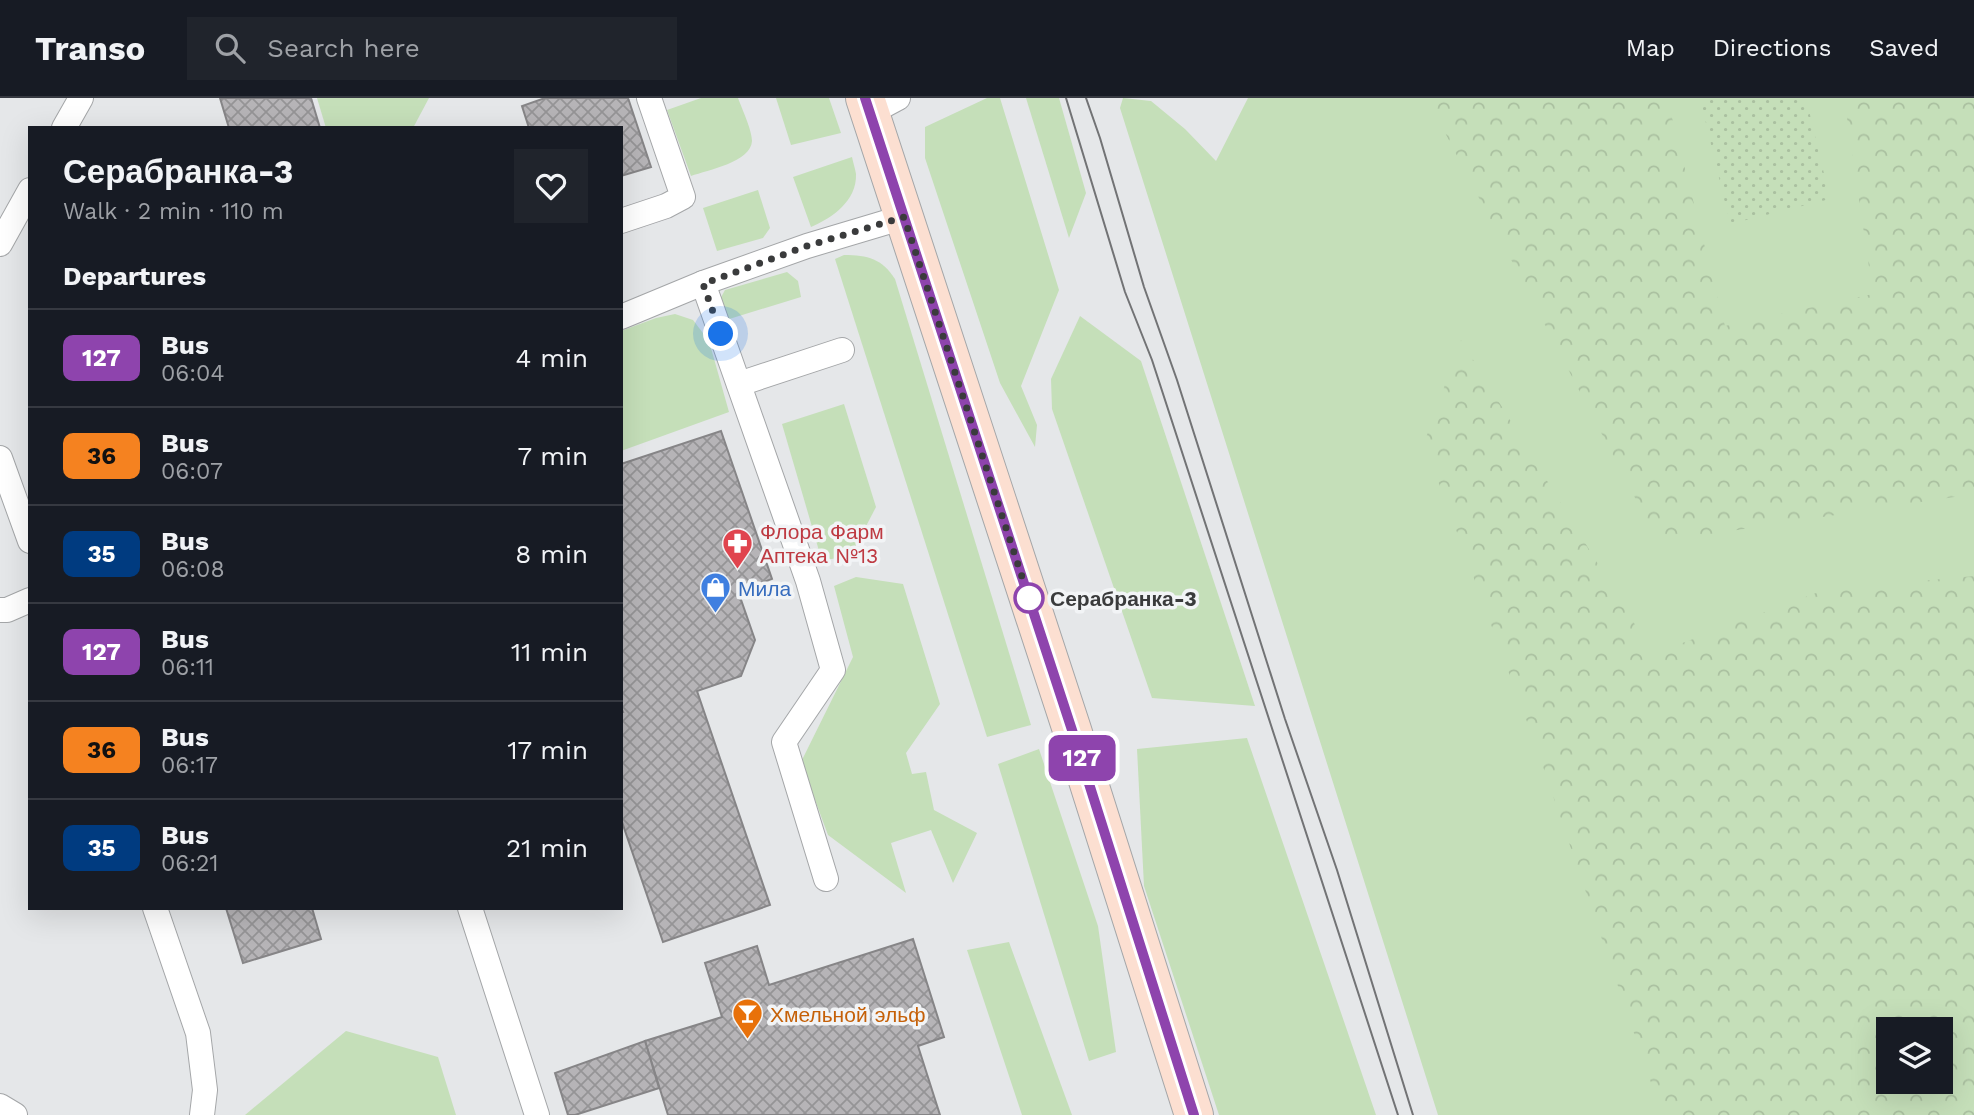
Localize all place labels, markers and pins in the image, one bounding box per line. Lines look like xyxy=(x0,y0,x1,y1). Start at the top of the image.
place label: Флора Фарм Аптека №13 xyxy=(760,519,884,568)
pharmacy icon: Флора Фарм Аптека №13 xyxy=(720,526,754,570)
shop icon: Мила xyxy=(698,571,732,615)
place label: Мила xyxy=(738,576,791,601)
marker: Серабранка-3 xyxy=(1014,583,1044,613)
place label: Серабранка-3 xyxy=(1050,586,1197,611)
bar icon: Хмельной эльф xyxy=(730,997,764,1041)
place label: Хмельной эльф xyxy=(770,1002,926,1027)

